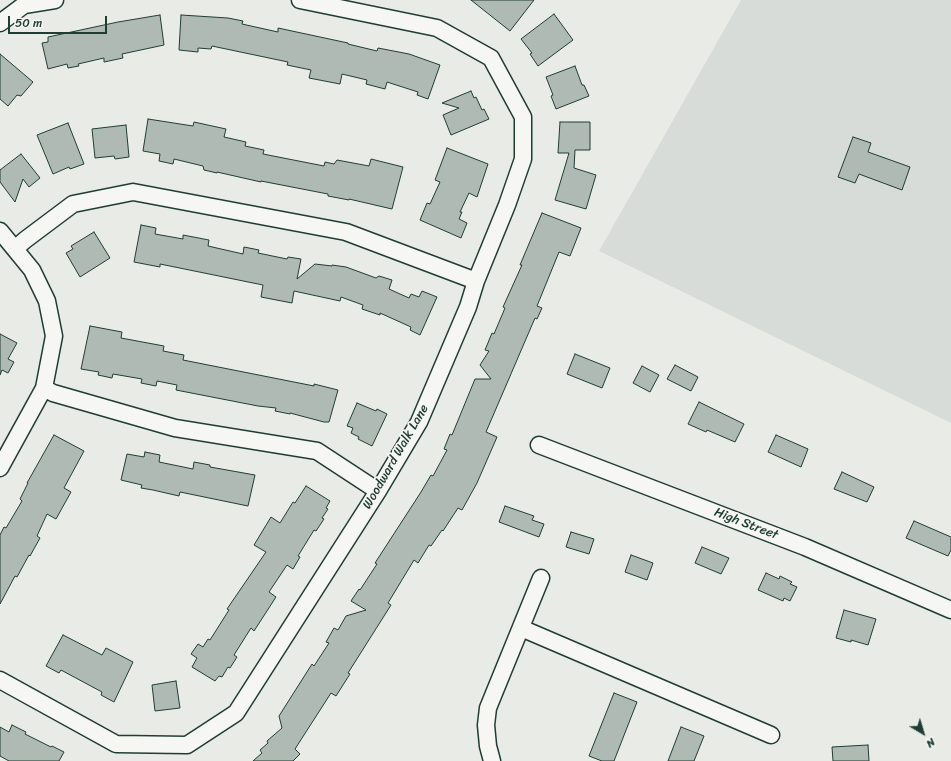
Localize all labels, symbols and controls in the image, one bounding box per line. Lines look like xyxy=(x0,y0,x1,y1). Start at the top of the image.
scale bar xyxy=(10,8,109,34)
text: 50 m xyxy=(15,12,42,34)
street label: Woodward Walk Lane xyxy=(360,402,432,512)
street label: High Street xyxy=(712,505,780,543)
north arrow xyxy=(903,713,943,753)
text: N xyxy=(922,733,940,753)

